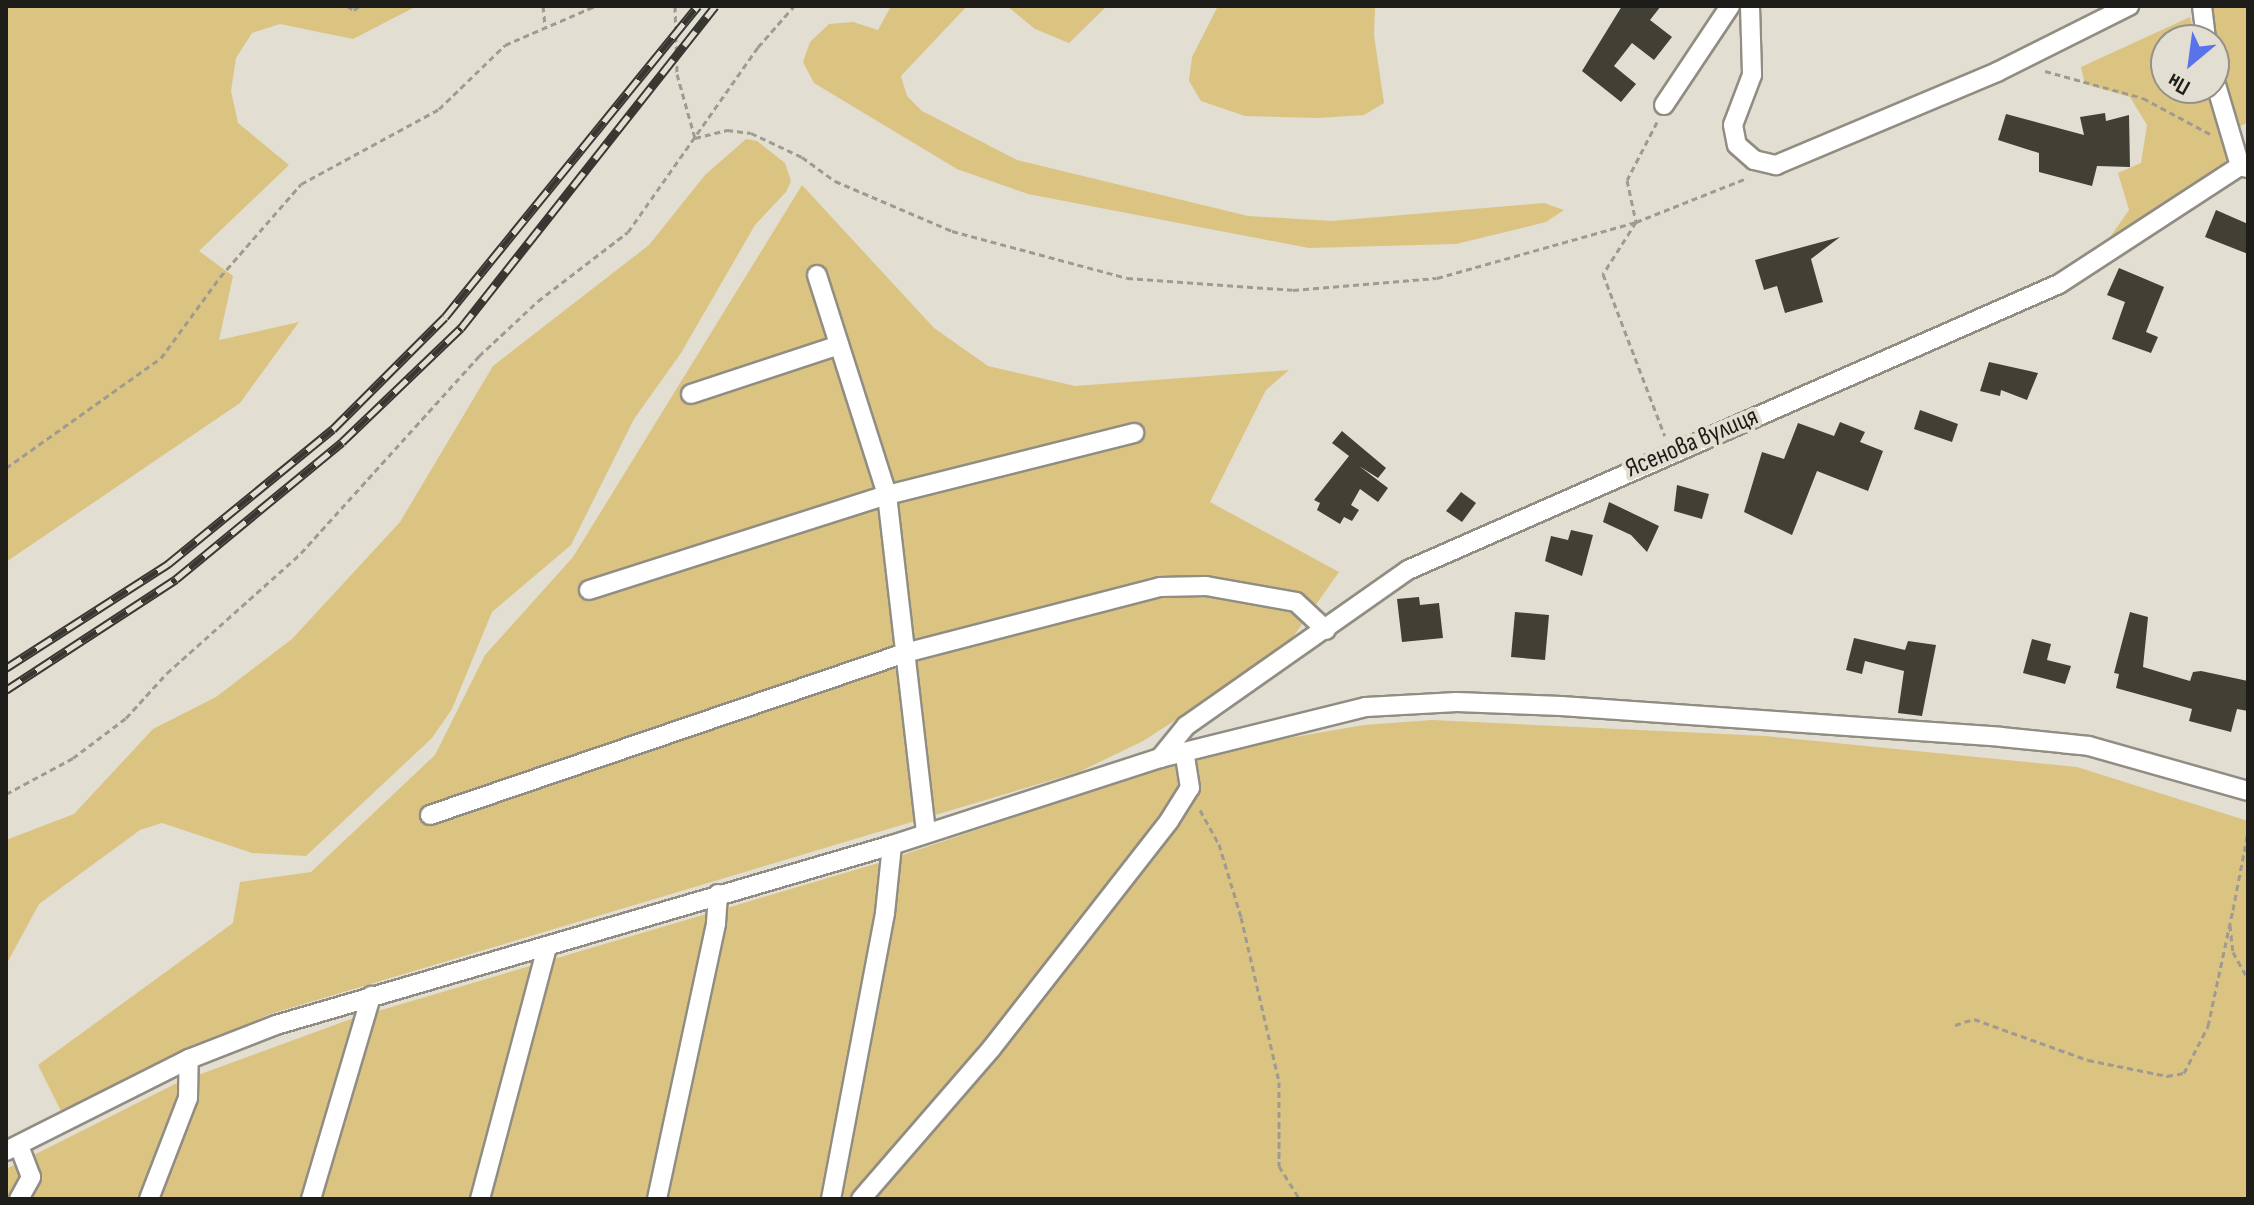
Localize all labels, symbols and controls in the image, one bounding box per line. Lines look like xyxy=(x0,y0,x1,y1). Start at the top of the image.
north arrow xyxy=(2150,24,2230,104)
text: Пн xyxy=(2163,67,2195,101)
street label: Ясенова вулиця xyxy=(1621,401,1763,485)

